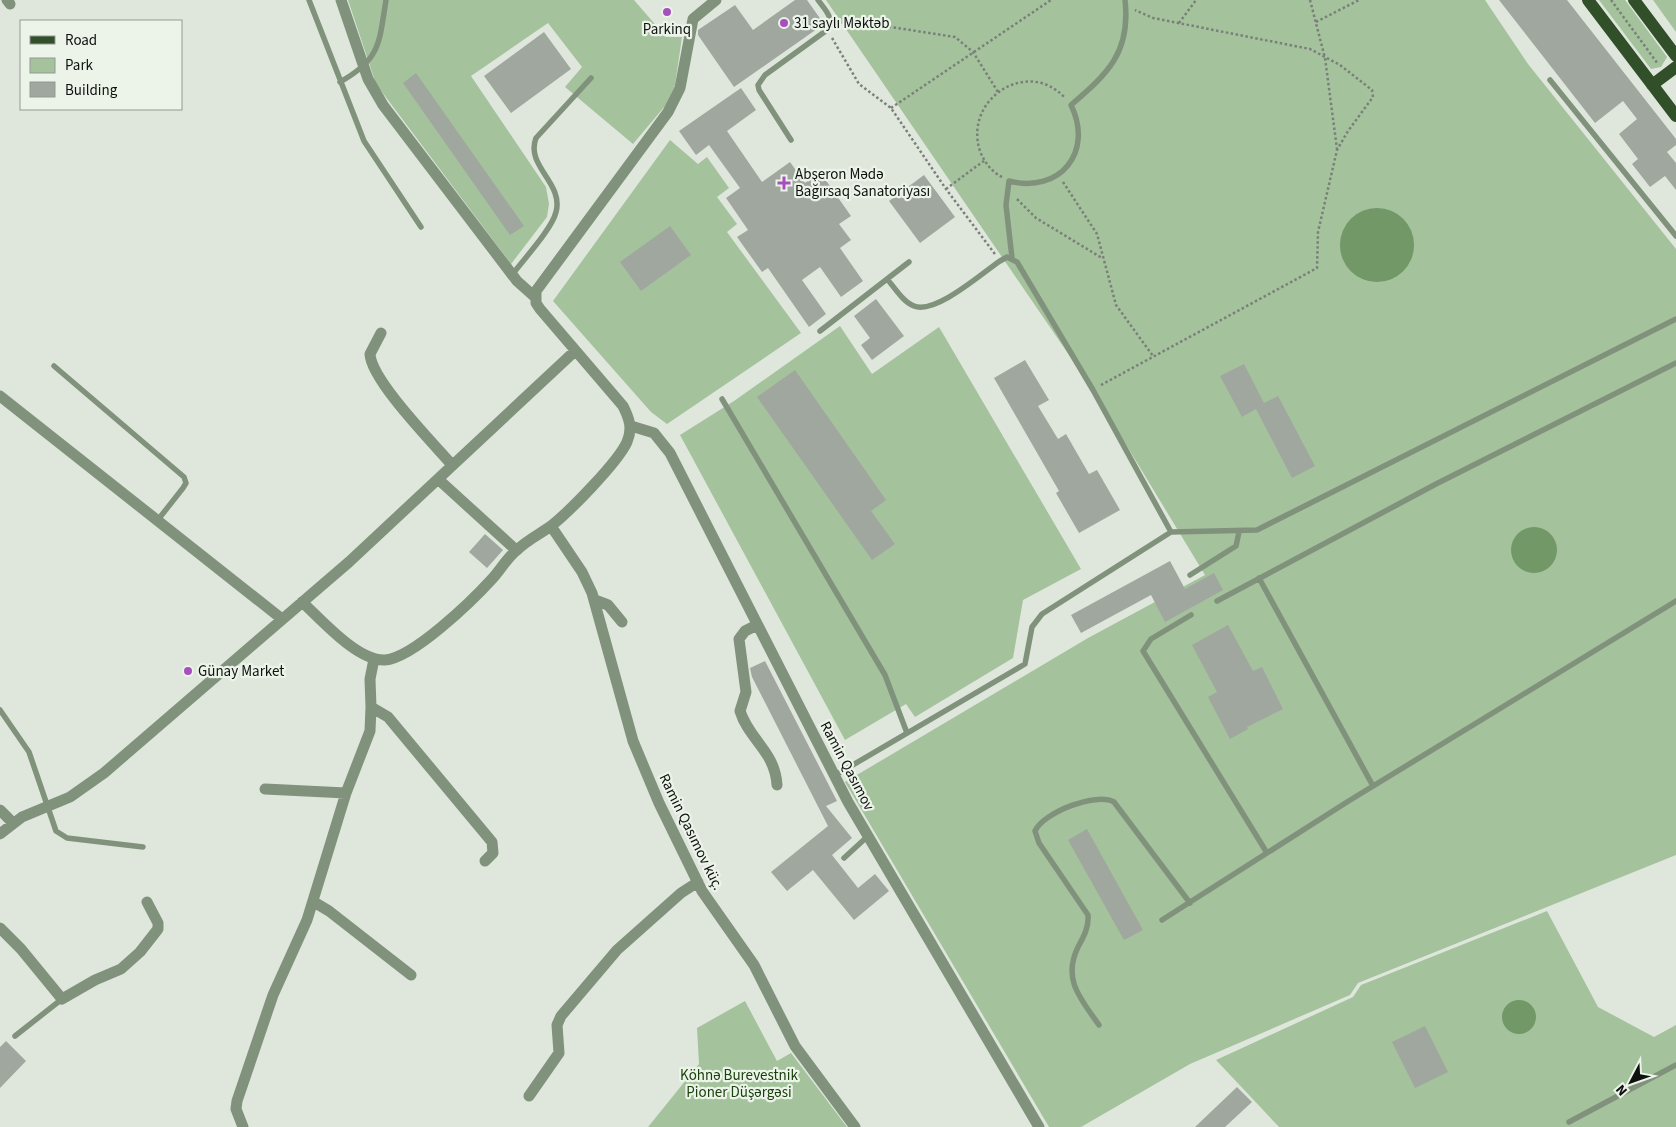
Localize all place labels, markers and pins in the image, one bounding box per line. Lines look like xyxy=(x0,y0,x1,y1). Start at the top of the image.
marker: Parkinq xyxy=(661,6,673,18)
place label: 31 saylı Məktəb xyxy=(794,13,890,34)
marker: 31 saylı Məktəb xyxy=(778,17,790,29)
place label: Parkinq xyxy=(643,19,691,40)
place label: Abşeron Mədə Bağırsaq Sanatoriyası xyxy=(795,164,930,202)
marker: Abşeron Mədə Bağırsaq Sanatoriyası xyxy=(777,176,791,190)
place label: Günay Market xyxy=(198,661,284,682)
marker: Günay Market xyxy=(182,665,194,677)

